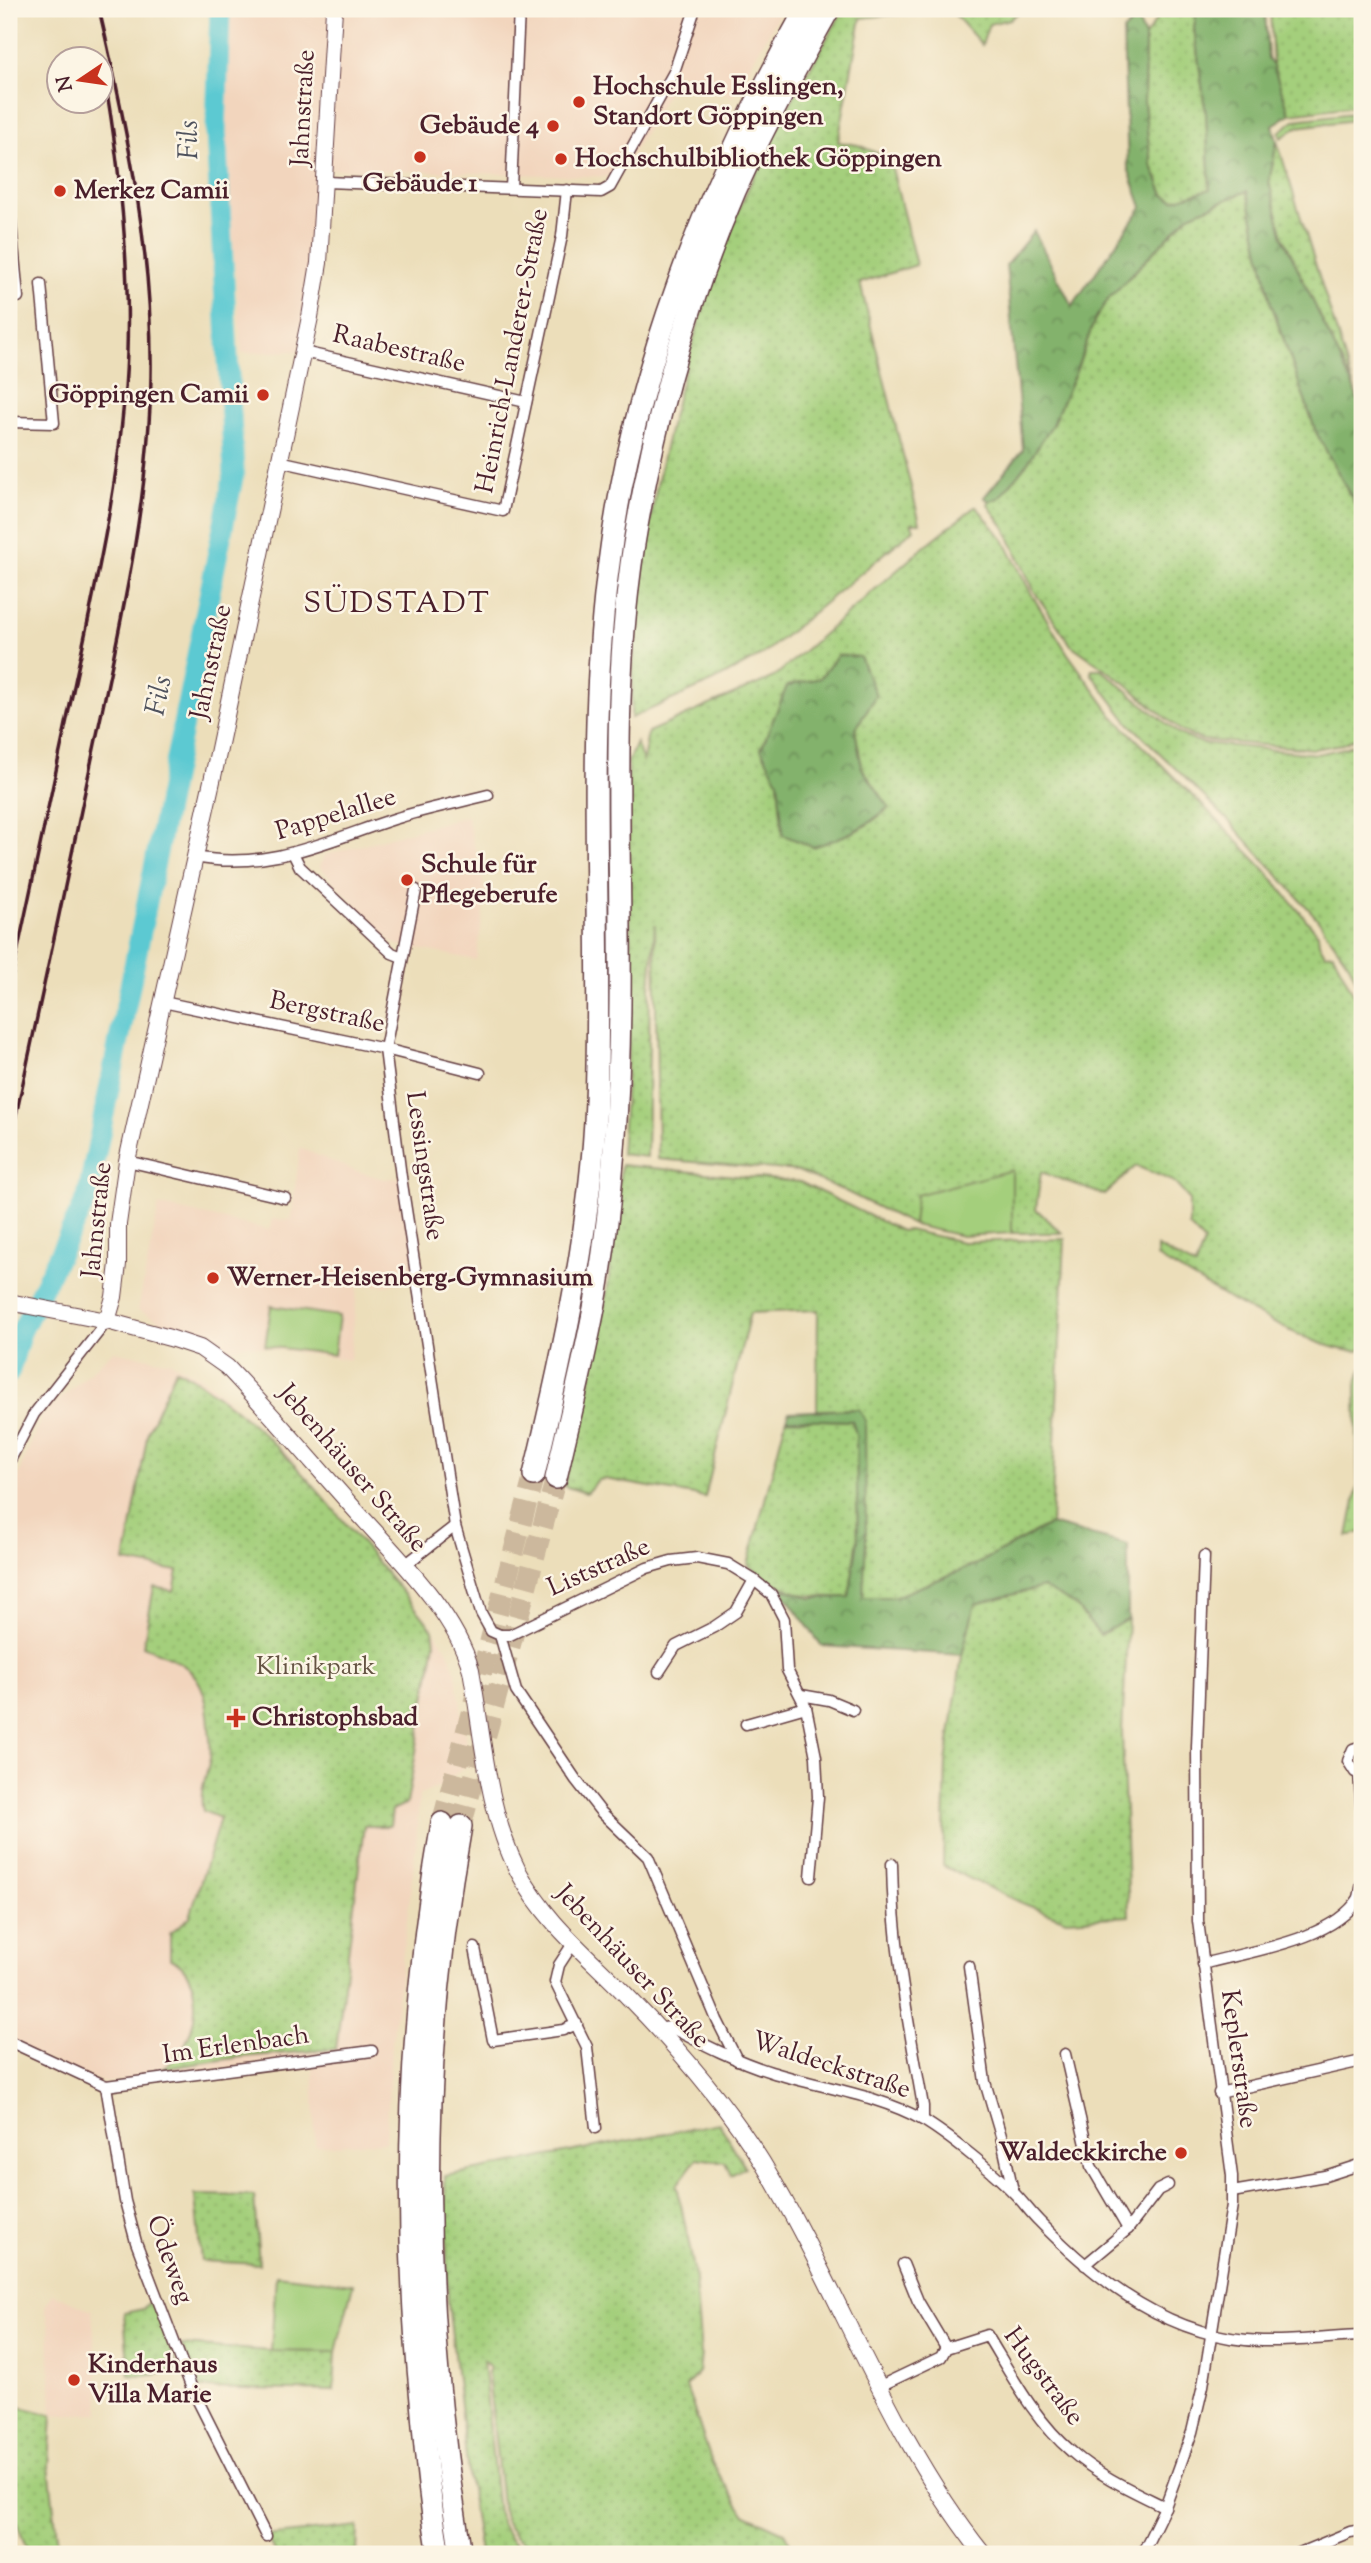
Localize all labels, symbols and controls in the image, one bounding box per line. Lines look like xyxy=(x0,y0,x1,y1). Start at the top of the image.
north arrow xyxy=(46,46,116,116)
street label: Jahnstraße xyxy=(282,49,326,169)
place label: Hochschule Esslingen, Standort Göppingen xyxy=(593,69,844,136)
text: N xyxy=(51,73,81,94)
marker: Hochschule Esslingen, Standort Göppingen xyxy=(571,94,587,110)
place label: Gebäude 4 xyxy=(420,108,539,145)
marker: Gebäude 4 xyxy=(545,118,561,134)
water label: Fils xyxy=(170,120,210,160)
place label: Hochschulbibliothek Göppingen xyxy=(575,141,943,178)
marker: Gebäude 1 xyxy=(412,149,428,165)
marker: Hochschulbibliothek Göppingen xyxy=(553,151,569,167)
place label: Gebäude 1 xyxy=(363,166,478,203)
place label: Merkez Camii xyxy=(74,173,230,210)
marker: Merkez Camii xyxy=(52,183,68,199)
street label: Heinrich-Landerer-Straße xyxy=(467,205,559,497)
street label: Raabestraße xyxy=(329,317,469,383)
place label: Göppingen Camii xyxy=(48,377,250,414)
marker: Göppingen Camii xyxy=(255,387,271,403)
district label: SÜDSTADT xyxy=(303,583,491,626)
street label: Jahnstraße xyxy=(181,601,242,725)
water label: Fils xyxy=(137,673,183,719)
street label: Pappelallee xyxy=(271,779,401,851)
place label: Schule für Pflegeberufe xyxy=(421,847,558,914)
marker: Schule für Pflegeberufe xyxy=(399,872,415,888)
street label: Bergstraße xyxy=(266,983,388,1043)
street label: Lessingstraße xyxy=(395,1089,453,1243)
street label: Jahnstraße xyxy=(73,1160,123,1282)
place label: Werner-Heisenberg-Gymnasium xyxy=(227,1260,594,1297)
marker: Werner-Heisenberg-Gymnasium xyxy=(205,1270,221,1286)
street label: Jebenhäuser Straße xyxy=(267,1375,436,1561)
street label: Liststraße xyxy=(542,1529,656,1607)
park label: Klinikpark xyxy=(256,1649,376,1686)
place label: Christophsbad xyxy=(252,1700,419,1737)
marker: Christophsbad xyxy=(226,1708,246,1728)
street label: Jebenhäuser Straße xyxy=(545,1875,718,2057)
street label: Keplerstraße xyxy=(1210,1987,1266,2131)
street label: Im Erlenbach xyxy=(160,2017,312,2075)
street label: Waldeckstraße xyxy=(747,2023,915,2109)
place label: Waldeckkirche xyxy=(998,2135,1167,2172)
marker: Waldeckkirche xyxy=(1173,2145,1189,2161)
street label: Ödeweg xyxy=(136,2211,202,2309)
street label: Hugstraße xyxy=(994,2320,1092,2434)
place label: Kinderhaus Villa Marie xyxy=(88,2347,218,2414)
marker: Kinderhaus Villa Marie xyxy=(66,2372,82,2388)

